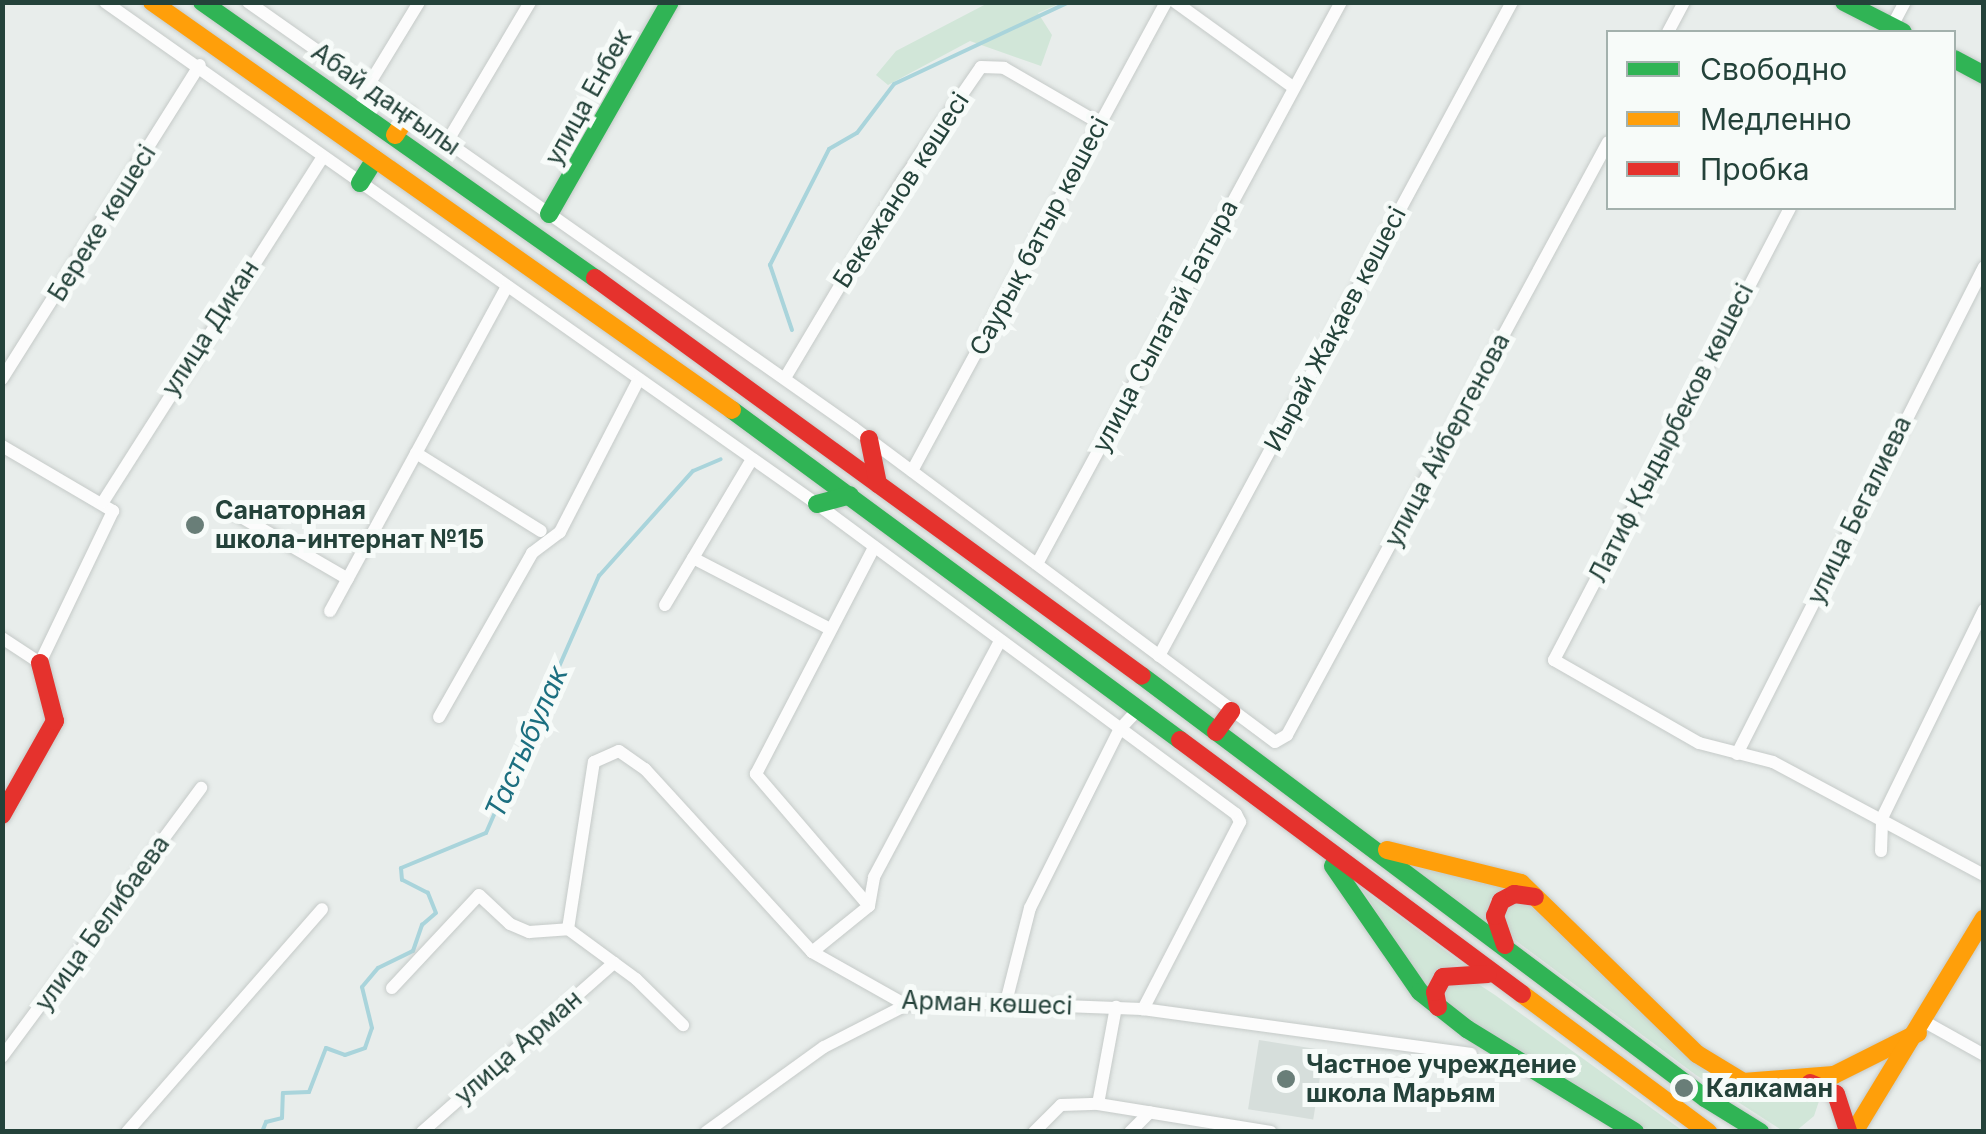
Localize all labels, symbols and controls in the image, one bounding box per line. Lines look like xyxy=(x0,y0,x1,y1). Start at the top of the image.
street label: улица Енбек xyxy=(538,24,638,170)
legend xyxy=(1606,30,1956,210)
street label: Абай даңғылы xyxy=(306,37,466,161)
text: Свободно xyxy=(1700,51,1847,87)
street label: Бекежанов көшесі xyxy=(827,87,975,293)
text: Медленно xyxy=(1700,101,1852,137)
street label: Саурық батыр көшесі xyxy=(963,112,1115,360)
street label: Береке көшесі xyxy=(42,139,162,307)
text: Пробка xyxy=(1700,151,1810,187)
street label: улица Сыпатай Батыра xyxy=(1086,195,1244,457)
street label: Иырай Жақаев көшесі xyxy=(1258,202,1412,456)
street label: улица Дикан xyxy=(155,255,265,401)
street label: Латиф Қыдырбеков көшесі xyxy=(1582,278,1760,588)
street label: улица Айбергенова xyxy=(1378,328,1516,552)
street label: улица Бегалиева xyxy=(1800,411,1918,609)
place label: Санаторная школа-интернат №15 xyxy=(215,496,484,555)
marker: Санаторная школа-интернат №15 xyxy=(184,514,206,536)
water label: Тастыбулак xyxy=(478,661,574,823)
street label: улица Белибаева xyxy=(28,829,176,1017)
street label: улица Арман xyxy=(448,984,588,1110)
street label: Арман көшесі xyxy=(901,985,1073,1021)
place label: Частное учреждение школа Марьям xyxy=(1306,1050,1577,1109)
marker: Частное учреждение школа Марьям xyxy=(1275,1068,1297,1090)
place label: Калкаман xyxy=(1706,1073,1833,1103)
marker: Калкаман xyxy=(1671,1075,1697,1101)

